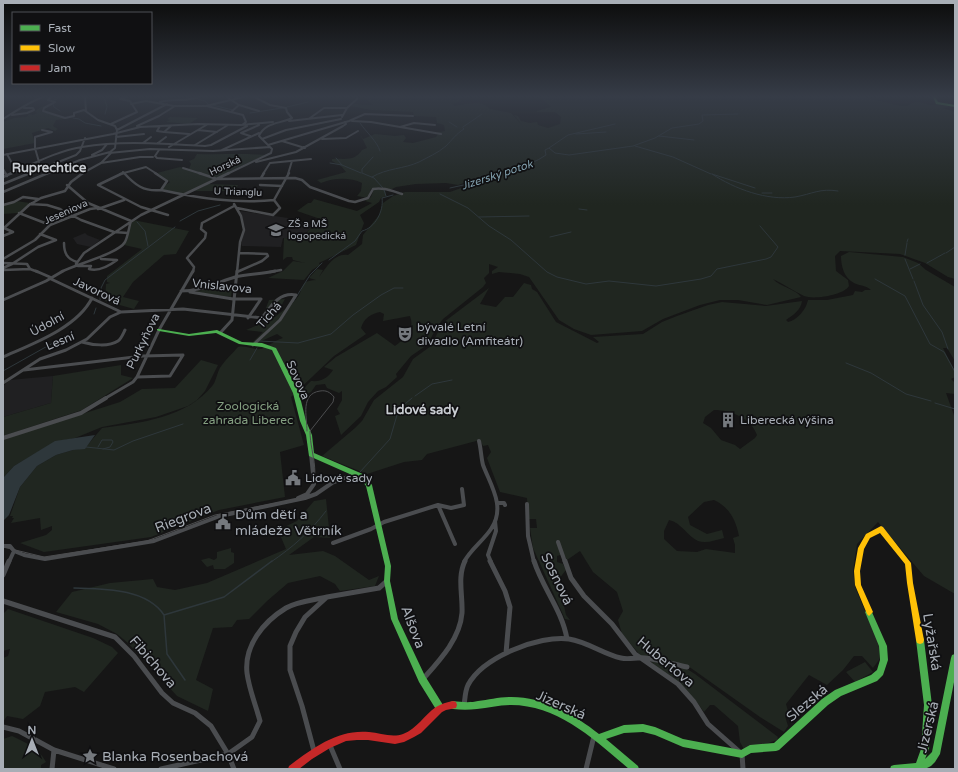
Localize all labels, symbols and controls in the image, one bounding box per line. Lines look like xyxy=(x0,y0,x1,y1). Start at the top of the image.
legend xyxy=(12,12,152,84)
text: Fast xyxy=(48,21,72,35)
text: Slow xyxy=(48,41,75,55)
text: Jam xyxy=(48,61,71,75)
street label: Horská xyxy=(207,154,243,178)
water label: Jizerský potok xyxy=(460,157,535,193)
district label: Ruprechtice xyxy=(12,160,87,176)
street label: U Trianglu xyxy=(214,185,262,199)
street label: Jeseniova xyxy=(42,197,90,227)
place label: ZŠ a MŠ logopedická xyxy=(288,218,346,242)
school or university icon: ZŠ a MŠ logopedická xyxy=(267,221,285,239)
street label: Javorová xyxy=(71,274,123,308)
street label: Vnislavova xyxy=(191,276,253,296)
street label: Tichá xyxy=(254,299,284,331)
street label: Údolní xyxy=(27,309,67,339)
street label: Purkyňova xyxy=(123,311,163,371)
place label: bývalé Letní divadlo (Amfiteátr) xyxy=(417,320,523,348)
theatre icon: bývalé Letní divadlo (Amfiteátr) xyxy=(396,325,414,343)
street label: Lesní xyxy=(44,329,76,353)
street label: Sovova xyxy=(283,358,313,402)
park label: Zoologická zahrada Liberec xyxy=(203,399,293,427)
district label: Lidové sady xyxy=(385,402,459,418)
building icon: Liberecká výšina xyxy=(719,411,737,429)
place label: Liberecká výšina xyxy=(740,413,834,427)
public building icon: Lidové sady xyxy=(284,469,302,487)
place label: Lidové sady xyxy=(305,471,373,485)
street label: Riegrova xyxy=(152,499,214,537)
place label: Dům dětí a mládeže Větrník xyxy=(235,506,342,539)
public building icon: Dům dětí a mládeže Větrník xyxy=(214,513,232,531)
street label: Sosnová xyxy=(537,550,577,608)
street label: Alšova xyxy=(397,603,429,651)
street label: Lyžařská xyxy=(919,612,945,672)
street label: Fibichova xyxy=(126,632,180,692)
street label: Hubertova xyxy=(634,633,698,691)
street label: Slezská xyxy=(783,681,831,725)
street label: Jizerská xyxy=(534,687,588,723)
street label: Jizerská xyxy=(913,700,943,754)
north arrow xyxy=(12,720,52,760)
text: N xyxy=(28,724,36,737)
place icon: Blanka Rosenbachová xyxy=(81,747,99,765)
place label: Blanka Rosenbachová xyxy=(102,748,248,765)

